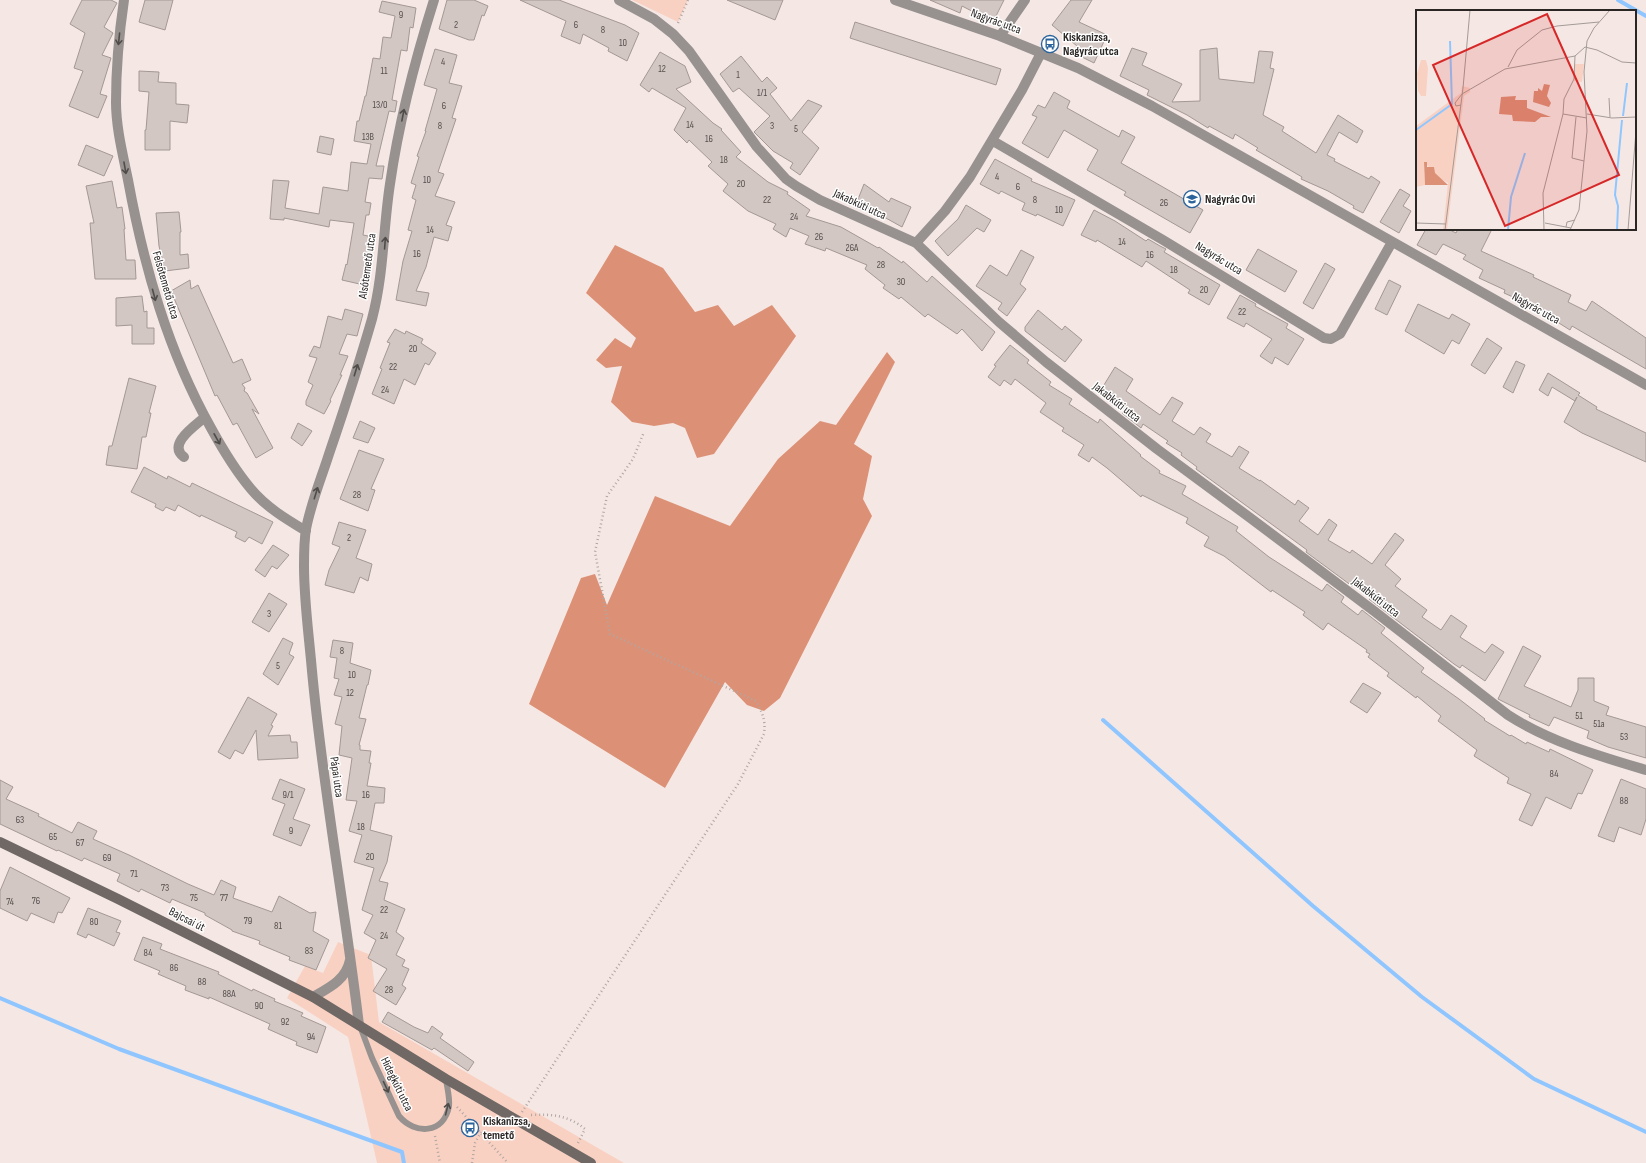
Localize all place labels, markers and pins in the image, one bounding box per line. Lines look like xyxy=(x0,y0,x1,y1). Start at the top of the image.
place label: Kiskanizsa, Nagyrác utca xyxy=(1063,30,1119,59)
bus stop icon: Kiskanizsa, Nagyrác utca xyxy=(1040,34,1060,54)
school or university icon: Nagyrác Ovi xyxy=(1182,189,1202,209)
place label: Nagyrác Ovi xyxy=(1205,192,1255,207)
place label: Kiskanizsa, temető xyxy=(483,1114,531,1143)
bus stop icon: Kiskanizsa, temető xyxy=(460,1118,480,1138)

